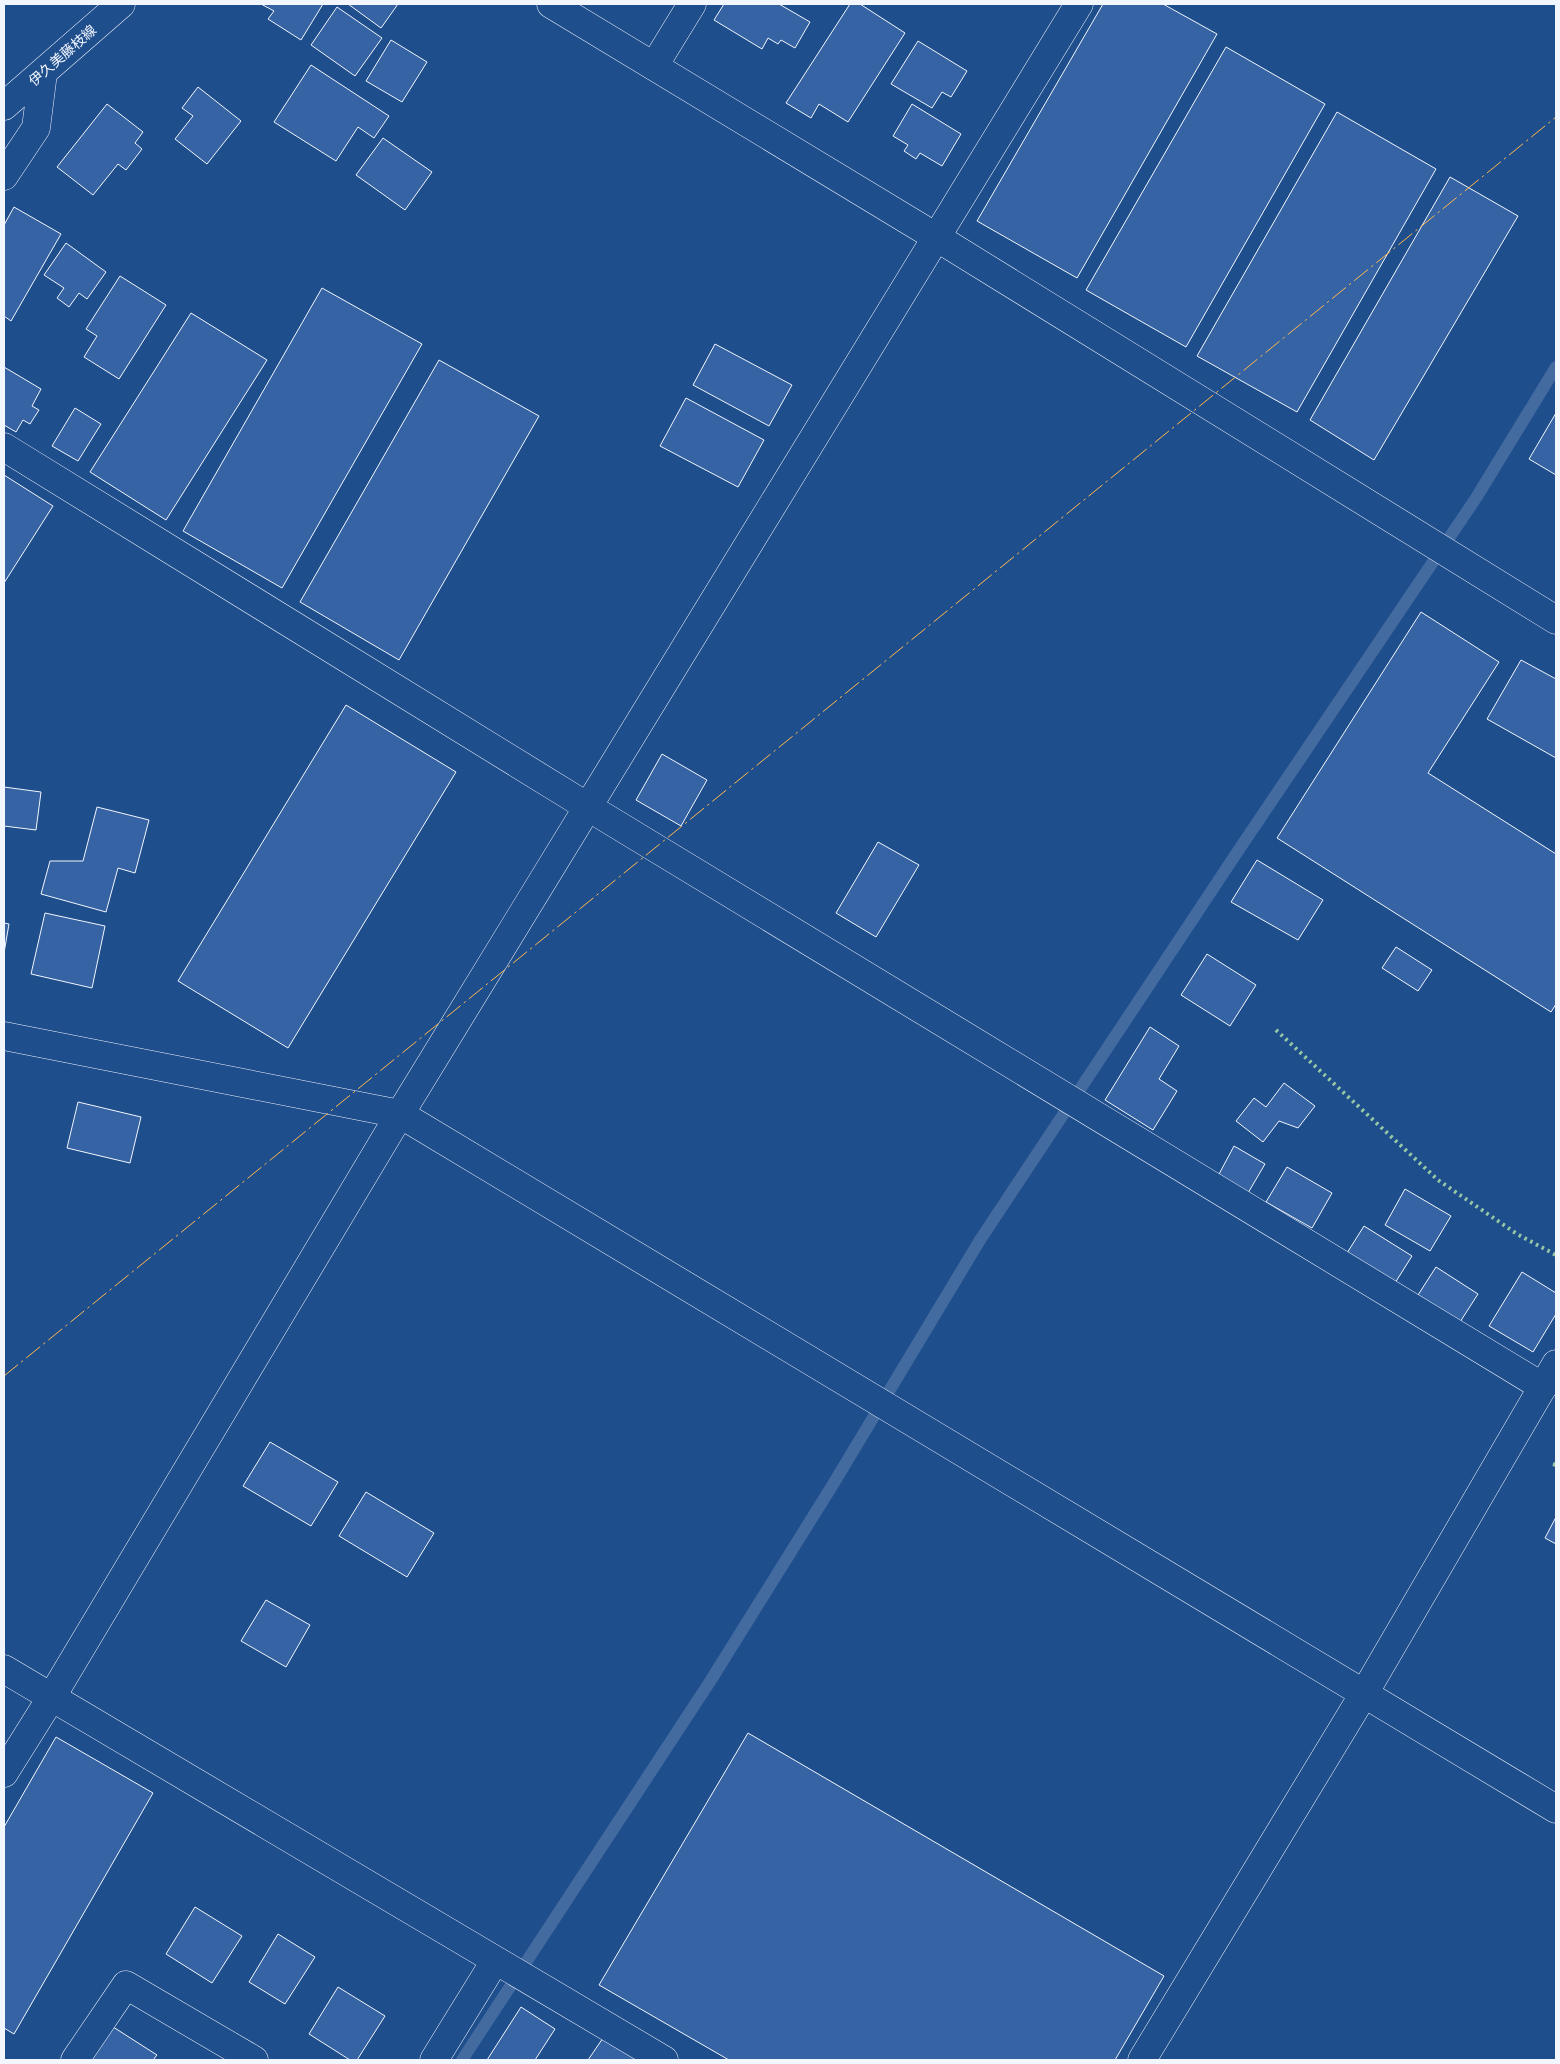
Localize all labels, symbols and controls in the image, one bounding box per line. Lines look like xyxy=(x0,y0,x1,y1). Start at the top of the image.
street label: 伊久美藤枝線 xyxy=(25,21,99,89)

